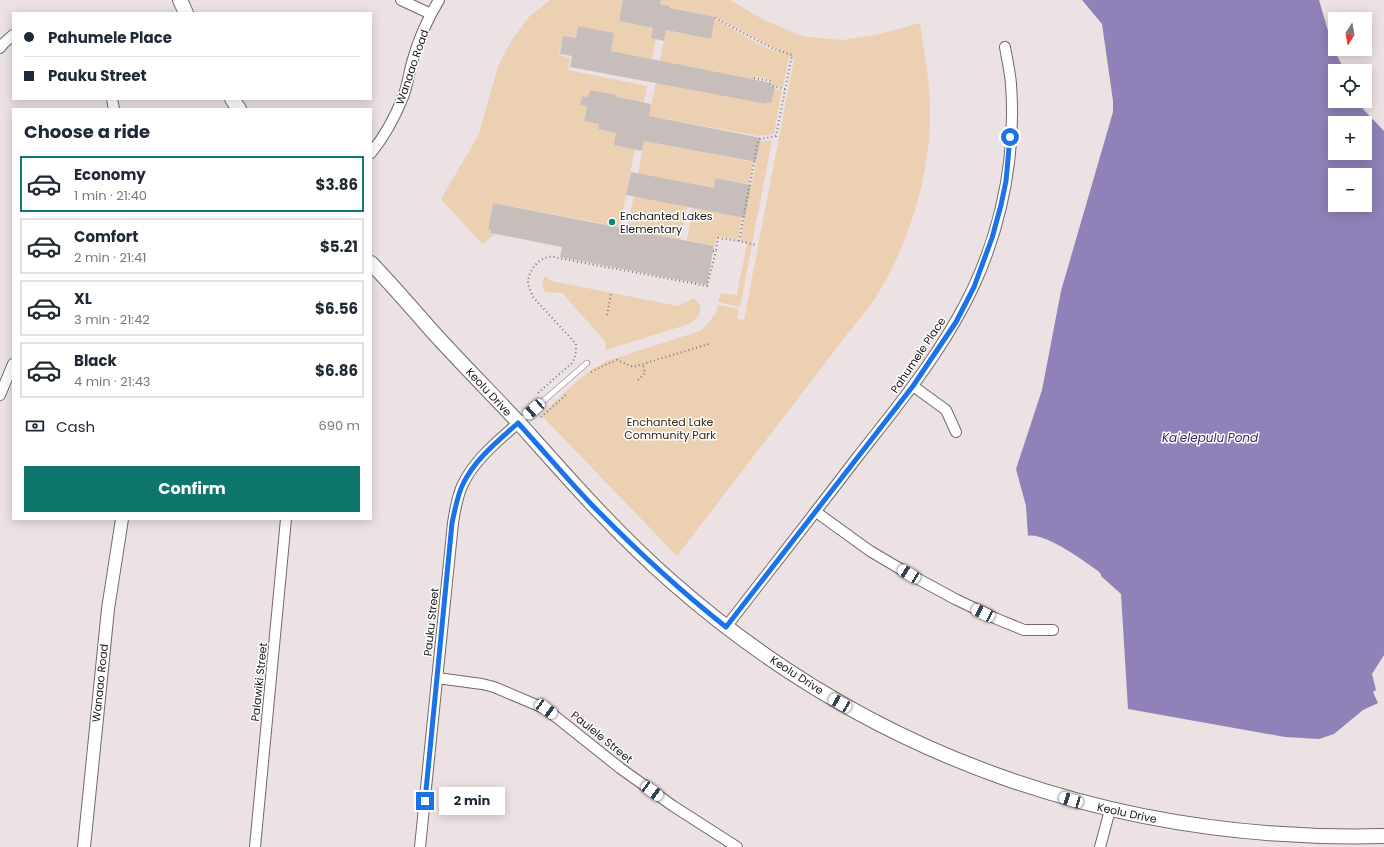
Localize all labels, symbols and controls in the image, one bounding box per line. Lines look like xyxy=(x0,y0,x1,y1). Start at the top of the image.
north arrow xyxy=(1328,12,1372,56)
map controls xyxy=(1328,12,1372,212)
text: Pahumele Place xyxy=(48,27,172,48)
street label: Wanaao Road xyxy=(392,27,432,107)
button: locate xyxy=(1328,64,1372,108)
text: Pauku Street xyxy=(48,65,147,86)
button: + xyxy=(1328,116,1372,160)
text: Choose a ride xyxy=(24,119,150,144)
route start xyxy=(1001,128,1019,146)
text: Economy xyxy=(74,164,146,185)
icon: car xyxy=(26,166,62,202)
button: − xyxy=(1328,168,1372,212)
text: $3.86 xyxy=(316,174,358,195)
text: 1 min · 21:40 xyxy=(74,186,147,205)
place label: Enchanted Lakes Elementary xyxy=(620,208,713,237)
marker: Enchanted Lakes Elementary xyxy=(607,217,617,227)
text: Comfort xyxy=(74,226,138,247)
icon: car xyxy=(26,228,62,264)
text: $5.21 xyxy=(320,236,358,257)
text: 2 min · 21:41 xyxy=(74,248,146,267)
text: XL xyxy=(74,288,92,309)
icon: car xyxy=(26,290,62,326)
text: $6.56 xyxy=(315,298,358,319)
text: 3 min · 21:42 xyxy=(74,310,150,329)
street label: Pahumele Place xyxy=(887,314,949,396)
text: Black xyxy=(74,350,117,371)
icon: car xyxy=(26,352,62,388)
text: $6.86 xyxy=(315,360,358,381)
street label: Keolu Drive xyxy=(462,364,516,420)
text: 4 min · 21:43 xyxy=(74,372,151,391)
car xyxy=(521,397,547,421)
park label: Enchanted Lake Community Park xyxy=(624,414,716,443)
icon: cash xyxy=(24,415,46,437)
text: Cash xyxy=(56,416,95,437)
text: 690 m xyxy=(319,416,360,435)
water label: Kaʻelepulu Pond xyxy=(1162,429,1259,446)
button: Confirm xyxy=(24,466,360,512)
car xyxy=(896,563,922,585)
street label: Pauku Street xyxy=(419,587,443,657)
car xyxy=(970,602,996,624)
street label: Palawiki Street xyxy=(247,642,271,722)
street label: Wanaao Road xyxy=(88,643,112,723)
street label: Keolu Drive xyxy=(767,652,827,698)
car xyxy=(827,692,853,714)
car xyxy=(533,697,559,721)
street label: Paulele Street xyxy=(568,707,636,767)
car xyxy=(639,779,665,803)
callout: 2 min xyxy=(439,787,505,815)
text: 2 min xyxy=(454,791,490,810)
car xyxy=(1058,791,1084,809)
route end xyxy=(416,792,434,810)
street label: Keolu Drive xyxy=(1096,799,1159,827)

